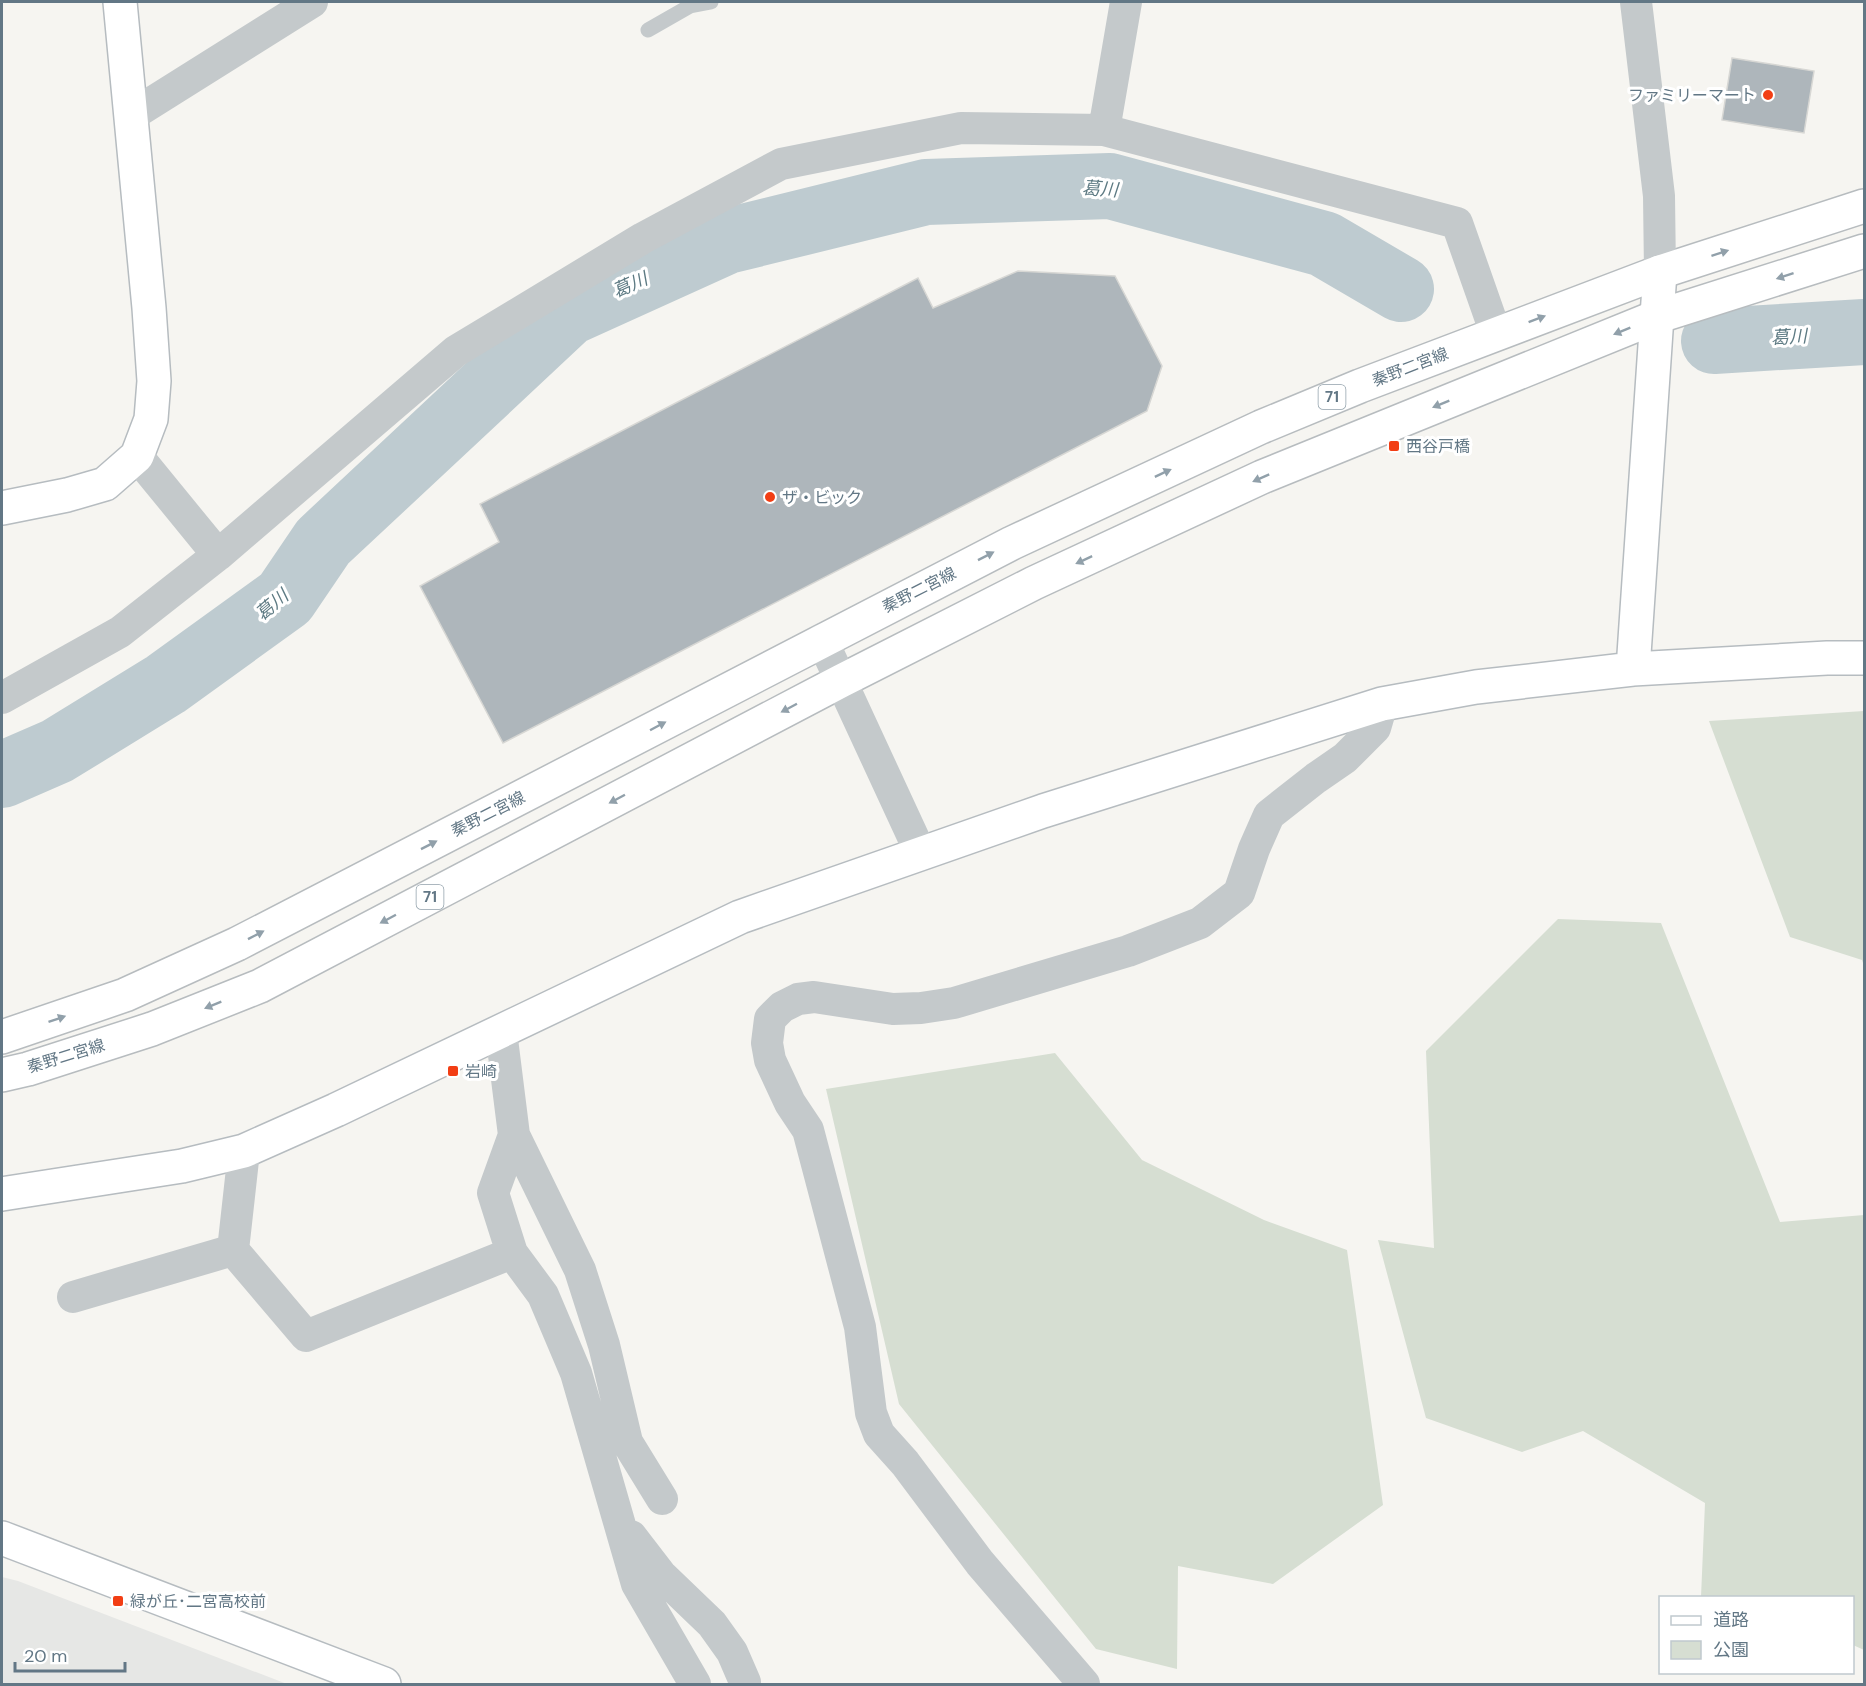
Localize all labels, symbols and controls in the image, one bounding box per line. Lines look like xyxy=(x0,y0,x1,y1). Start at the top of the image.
place label: ファミリーマート xyxy=(1628,85,1756,106)
marker: ファミリーマート xyxy=(1761,88,1775,102)
water label: 葛川 xyxy=(1081,176,1121,202)
one-way arrow xyxy=(1711,247,1729,257)
water label: 葛川 xyxy=(609,266,653,303)
one-way arrow xyxy=(1776,272,1794,281)
one-way arrow xyxy=(1528,313,1546,323)
water label: 葛川 xyxy=(1770,324,1810,350)
one-way arrow xyxy=(1613,327,1631,336)
street label: 秦野二宮線 xyxy=(1369,343,1451,391)
road number: 71 xyxy=(1318,385,1346,409)
one-way arrow xyxy=(1432,400,1450,409)
place label: 西谷戸橋 xyxy=(1406,436,1470,457)
marker: 西谷戸橋 xyxy=(1387,439,1401,453)
one-way arrow xyxy=(1154,468,1171,477)
one-way arrow xyxy=(1252,473,1269,482)
place label: ザ・ビック xyxy=(782,487,862,508)
marker: ザ・ビック xyxy=(763,490,777,504)
one-way arrow xyxy=(978,551,995,561)
one-way arrow xyxy=(1075,555,1092,564)
street label: 秦野二宮線 xyxy=(879,562,959,618)
water label: 葛川 xyxy=(250,583,295,626)
one-way arrow xyxy=(781,704,798,713)
one-way arrow xyxy=(649,721,666,731)
street label: 秦野二宮線 xyxy=(448,786,528,842)
one-way arrow xyxy=(608,794,626,804)
one-way arrow xyxy=(420,840,437,850)
road number: 71 xyxy=(416,885,444,909)
one-way arrow xyxy=(380,914,397,924)
one-way arrow xyxy=(247,930,264,940)
one-way arrow xyxy=(204,1000,222,1010)
one-way arrow xyxy=(48,1013,66,1023)
street label: 秦野二宮線 xyxy=(25,1034,107,1078)
place label: 岩崎 xyxy=(465,1061,497,1082)
marker: 岩崎 xyxy=(446,1064,460,1078)
place label: 緑が丘･二宮高校前 xyxy=(130,1591,266,1612)
marker: 緑が丘･二宮高校前 xyxy=(111,1594,125,1608)
legend xyxy=(1659,1596,1854,1674)
text: 道路 xyxy=(1713,1608,1749,1632)
scale bar xyxy=(15,1635,124,1673)
text: 公園 xyxy=(1713,1638,1749,1662)
text: 20 m xyxy=(24,1644,67,1668)

